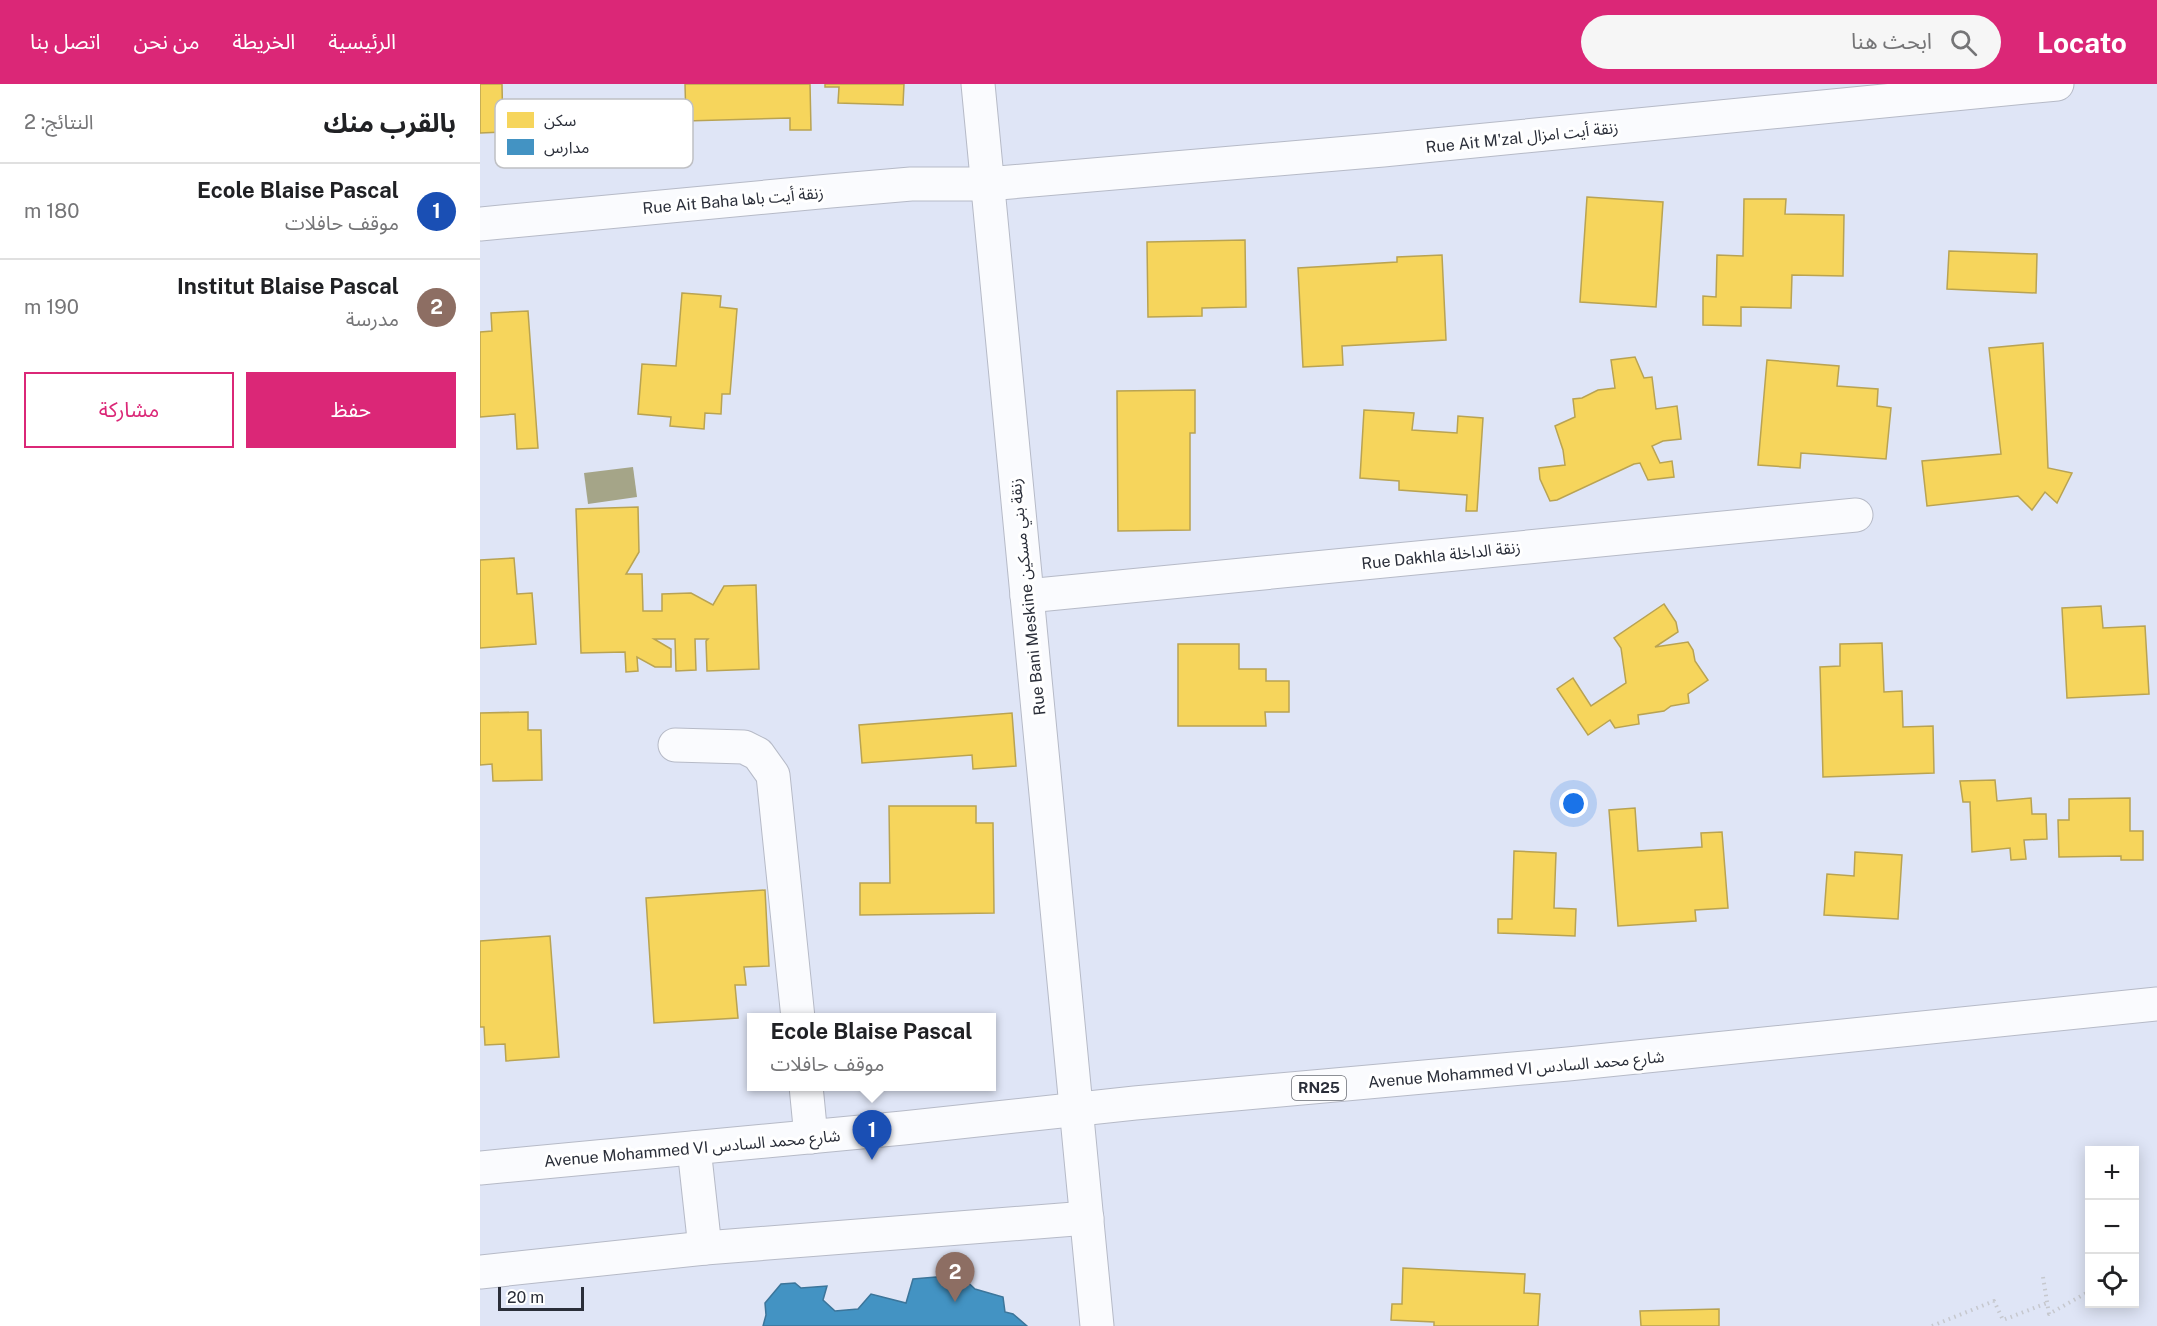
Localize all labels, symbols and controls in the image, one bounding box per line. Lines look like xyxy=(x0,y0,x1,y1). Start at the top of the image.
search box xyxy=(1581,15,2001,69)
icon: search xyxy=(1947,26,1980,59)
text: Locato xyxy=(2037,26,2127,59)
text: ابحث هنا xyxy=(1851,28,1932,54)
text: اتصل بنا xyxy=(30,29,101,54)
text: من نحن xyxy=(134,29,199,54)
text: الخريطة xyxy=(232,29,295,54)
text: الرئيسية xyxy=(328,29,396,54)
legend xyxy=(495,99,693,168)
text: بالقرب منك xyxy=(323,107,456,138)
text: النتائج: 2 xyxy=(24,110,94,134)
text: سكن xyxy=(544,111,576,130)
street label: Rue Ait M'zal زنقة أيت امزال xyxy=(1425,118,1619,158)
text: مدارس xyxy=(544,138,589,157)
text: Ecole Blaise Pascal xyxy=(197,177,399,203)
street label: Rue Ait Baha زنقة أيت باها xyxy=(642,183,824,218)
text: 180 m xyxy=(24,199,79,223)
text: 1 xyxy=(432,199,441,223)
text: موقف حافلات xyxy=(285,211,399,235)
text: Institut Blaise Pascal xyxy=(177,273,399,299)
text: 190 m xyxy=(24,295,79,319)
text: 2 xyxy=(430,295,443,319)
text: مدرسة xyxy=(346,307,399,331)
button: مشاركة xyxy=(24,372,234,448)
button: حفظ xyxy=(246,372,456,448)
street label: Rue Bani Meskine زنقة بني مسكين xyxy=(1006,477,1052,716)
street label: Rue Dakhla زنقة الداخلة xyxy=(1360,538,1522,573)
your location xyxy=(1559,789,1588,818)
popup xyxy=(747,1013,996,1091)
text: Ecole Blaise Pascal xyxy=(770,1018,973,1044)
street label: Avenue Mohammed VI شارع محمد السادس xyxy=(1367,1047,1665,1095)
text: موقف حافلات xyxy=(770,1052,885,1076)
road number: RN25 xyxy=(1292,1076,1346,1100)
pin: 1 xyxy=(852,1110,892,1160)
street label: Avenue Mohammed VI شارع محمد السادس xyxy=(543,1126,841,1174)
map controls xyxy=(2085,1146,2139,1308)
button: + xyxy=(2085,1146,2139,1200)
button: − xyxy=(2085,1200,2139,1254)
pin: 2 xyxy=(936,1252,974,1302)
button: locate xyxy=(2085,1254,2139,1308)
scale bar xyxy=(498,1284,584,1312)
text: 20 m xyxy=(507,1288,544,1307)

